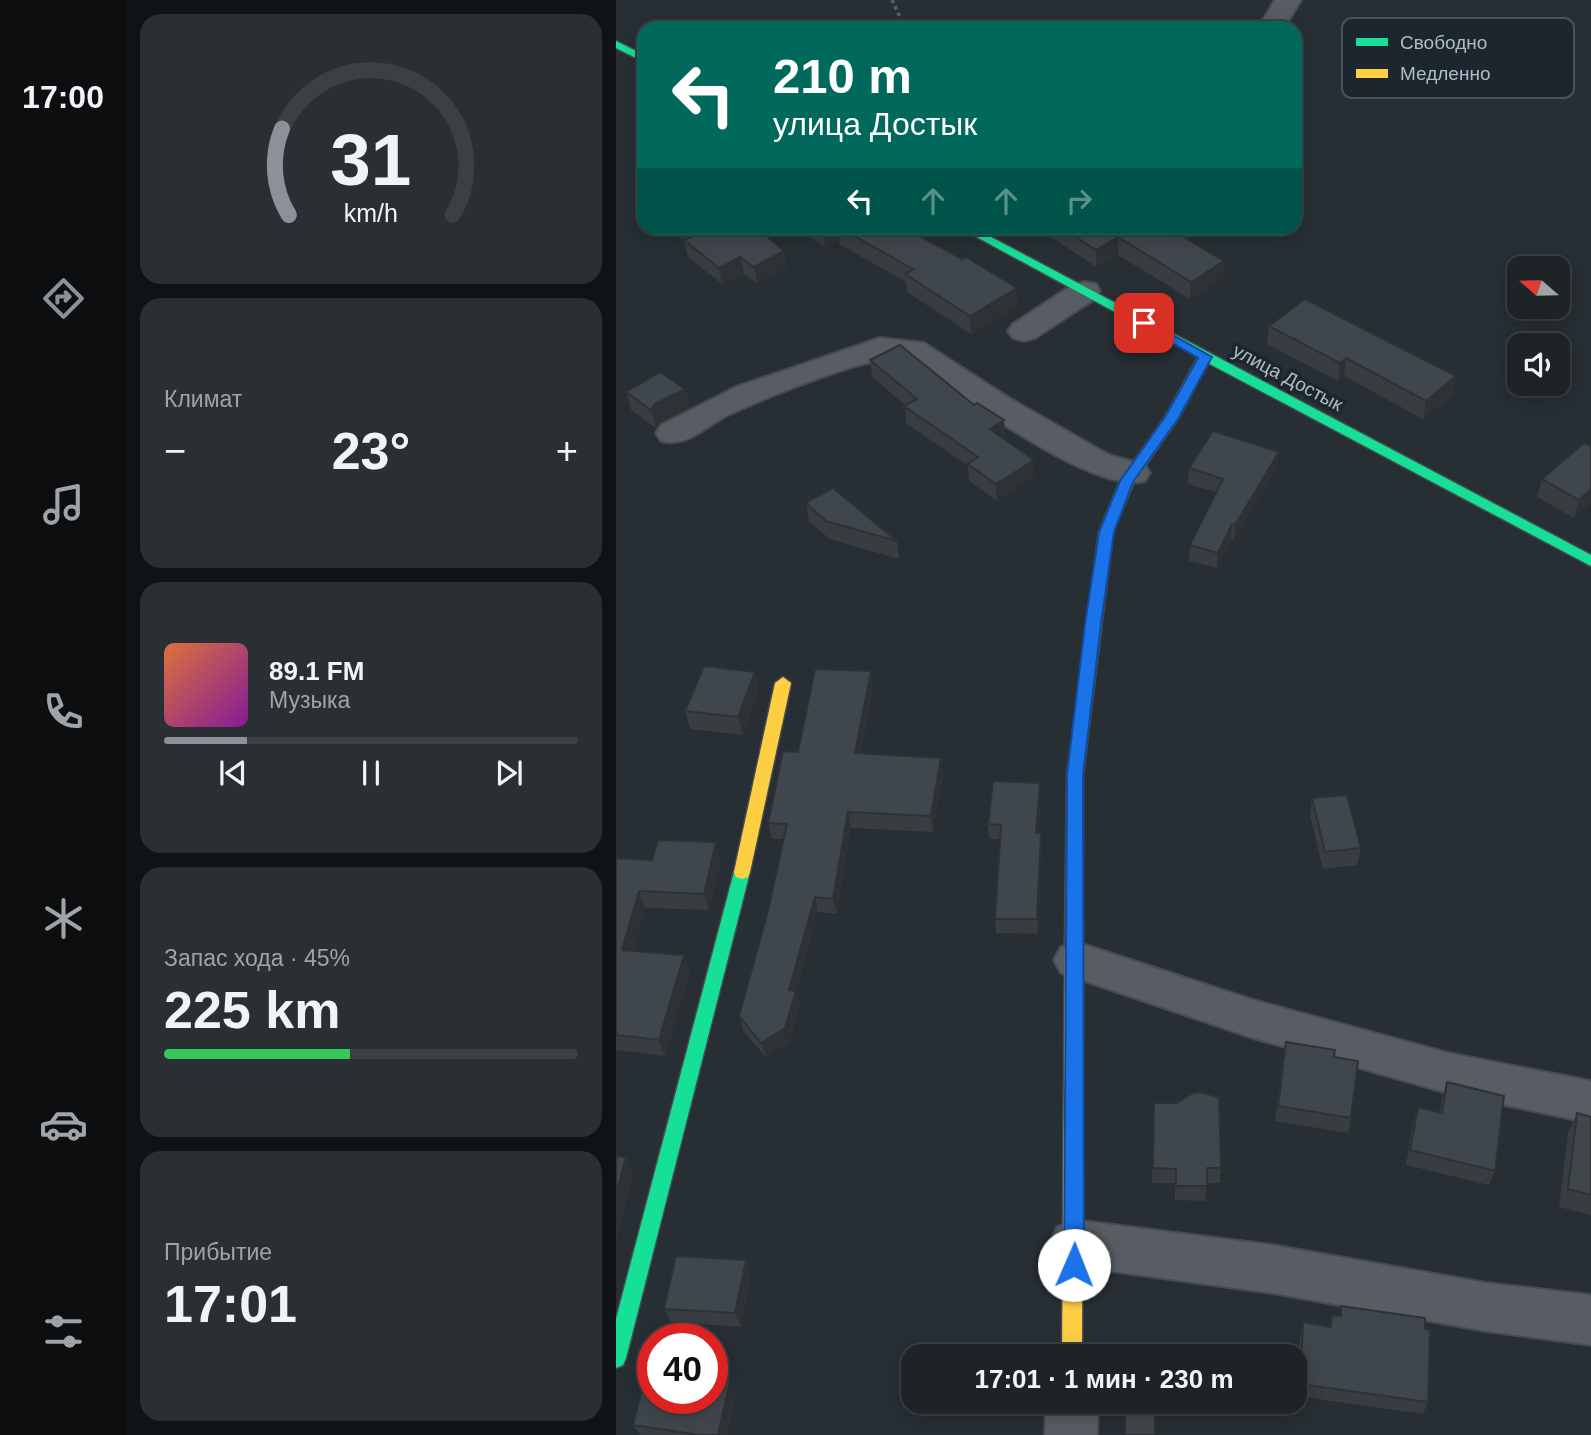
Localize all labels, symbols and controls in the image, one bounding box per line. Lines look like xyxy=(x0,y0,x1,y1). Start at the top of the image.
legend xyxy=(1342,18,1574,98)
text: Свободно xyxy=(1400,32,1487,53)
icon: left xyxy=(658,49,749,140)
text: 210 m xyxy=(773,49,912,103)
text: Медленно xyxy=(1400,63,1490,84)
text: 17:00 xyxy=(22,79,104,115)
text: улица Достык xyxy=(773,106,977,142)
text: 31 xyxy=(331,119,411,200)
icon: left xyxy=(841,182,879,220)
icon: ahead xyxy=(914,182,952,220)
icon: ahead xyxy=(987,182,1025,220)
icon: right xyxy=(1060,182,1098,220)
text: km/h xyxy=(344,199,398,227)
north arrow xyxy=(1507,256,1570,318)
map controls xyxy=(1507,256,1570,396)
icon: directions xyxy=(39,274,88,323)
pin xyxy=(1114,293,1174,353)
icon: arrive xyxy=(1125,304,1163,342)
button: sound xyxy=(1507,333,1570,396)
street label: улица Достык xyxy=(1229,340,1347,416)
text: Климат xyxy=(164,386,242,412)
text: 23° xyxy=(332,422,410,480)
text: − xyxy=(164,430,186,472)
text: + xyxy=(556,430,578,472)
icon: music xyxy=(39,480,88,529)
text: 89.1 FM xyxy=(269,656,364,686)
icon: phone xyxy=(39,687,88,736)
text: Музыка xyxy=(269,687,350,713)
icon: previous xyxy=(214,754,252,792)
icon: pause xyxy=(352,754,390,792)
icon: next xyxy=(490,754,528,792)
icon: climate xyxy=(39,894,88,943)
text: Запас хода · 45% xyxy=(164,945,350,971)
text: 225 km xyxy=(164,981,340,1039)
icon: car xyxy=(39,1100,88,1149)
position arrow xyxy=(1037,1228,1111,1302)
text: Прибытие xyxy=(164,1239,272,1265)
text: 17:01 xyxy=(164,1275,297,1333)
icon: filters xyxy=(39,1307,88,1356)
speed limit sign: 40 xyxy=(637,1323,728,1414)
text: 17:01 · 1 мин · 230 m xyxy=(974,1364,1234,1394)

